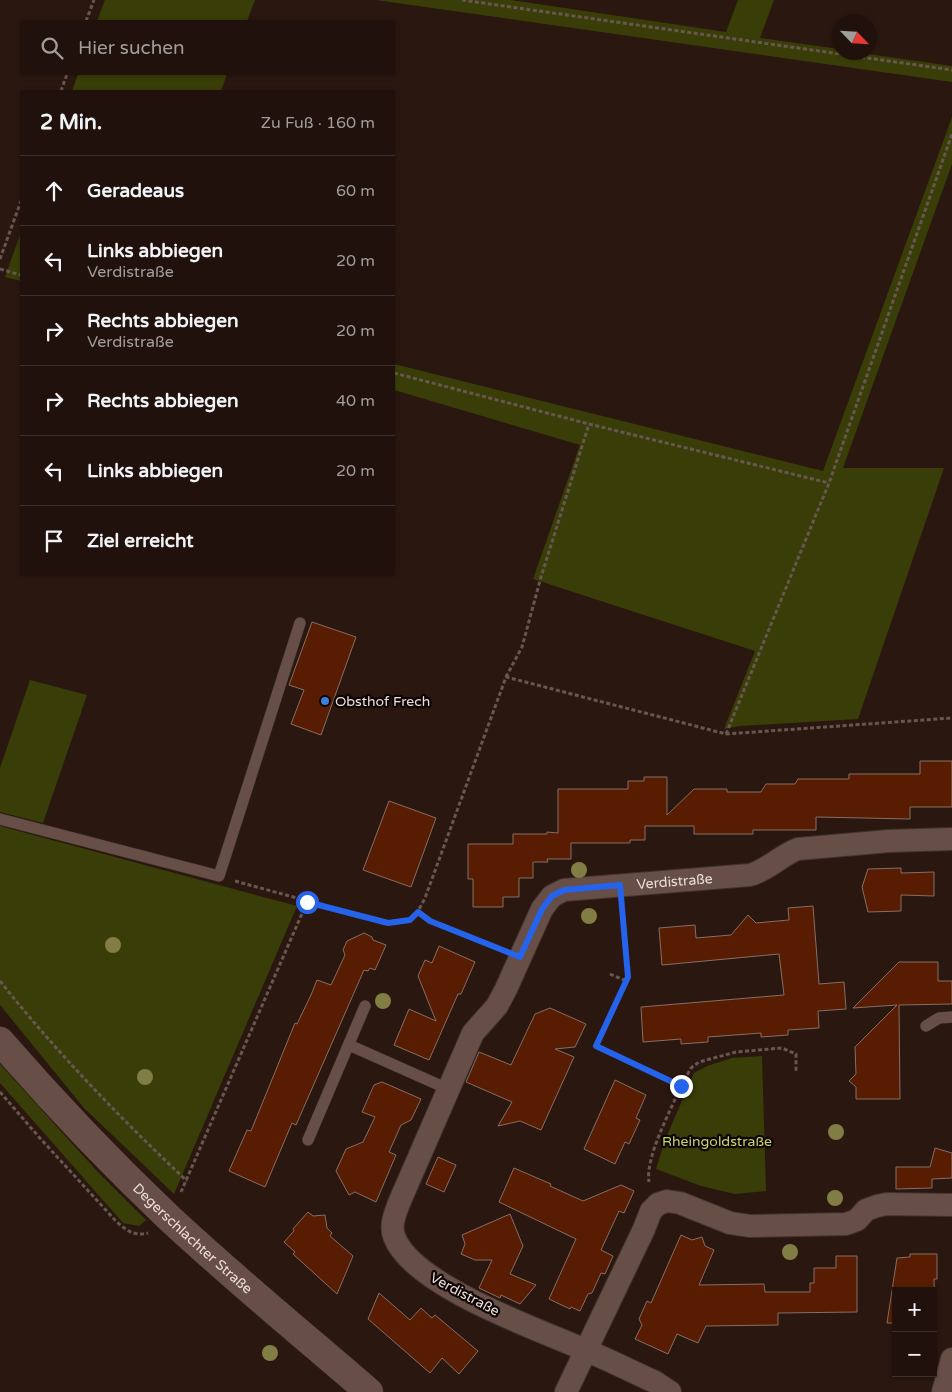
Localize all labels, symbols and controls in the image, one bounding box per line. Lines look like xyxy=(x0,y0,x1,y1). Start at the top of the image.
north arrow xyxy=(832,15,877,60)
search box xyxy=(20,20,395,75)
icon: search xyxy=(38,34,66,62)
text: Hier suchen xyxy=(78,37,185,59)
text: 2 Min. xyxy=(40,110,102,135)
text: Zu Fuß · 160 m xyxy=(261,113,375,133)
icon: ahead xyxy=(40,177,68,205)
text: Geradeaus xyxy=(87,180,184,202)
text: 60 m xyxy=(336,181,375,201)
text: Links abbiegen xyxy=(87,240,223,262)
icon: left xyxy=(40,247,68,275)
text: 20 m xyxy=(336,251,375,271)
text: Verdistraße xyxy=(87,262,174,282)
text: Rechts abbiegen xyxy=(87,310,239,332)
icon: right xyxy=(40,317,68,345)
text: 20 m xyxy=(336,321,375,341)
text: Verdistraße xyxy=(87,332,174,352)
icon: right xyxy=(40,387,68,415)
text: Rechts abbiegen xyxy=(87,390,239,412)
text: 40 m xyxy=(336,391,375,411)
icon: left xyxy=(40,457,68,485)
text: Links abbiegen xyxy=(87,460,223,482)
text: 20 m xyxy=(336,461,375,481)
icon: arrive xyxy=(40,527,68,555)
text: Ziel erreicht xyxy=(87,530,194,552)
place label: Obsthof Frech xyxy=(335,693,430,710)
marker: Obsthof Frech xyxy=(319,695,331,707)
street label: Verdistraße xyxy=(636,870,713,893)
route start xyxy=(296,891,319,914)
route end xyxy=(670,1075,693,1098)
park label: Rheingoldstraße xyxy=(662,1133,772,1150)
street label: Degerschlachter Straße xyxy=(129,1180,256,1298)
street label: Verdistraße xyxy=(427,1269,502,1320)
map controls xyxy=(892,1287,937,1377)
button: + xyxy=(892,1287,937,1332)
button: − xyxy=(892,1332,937,1377)

